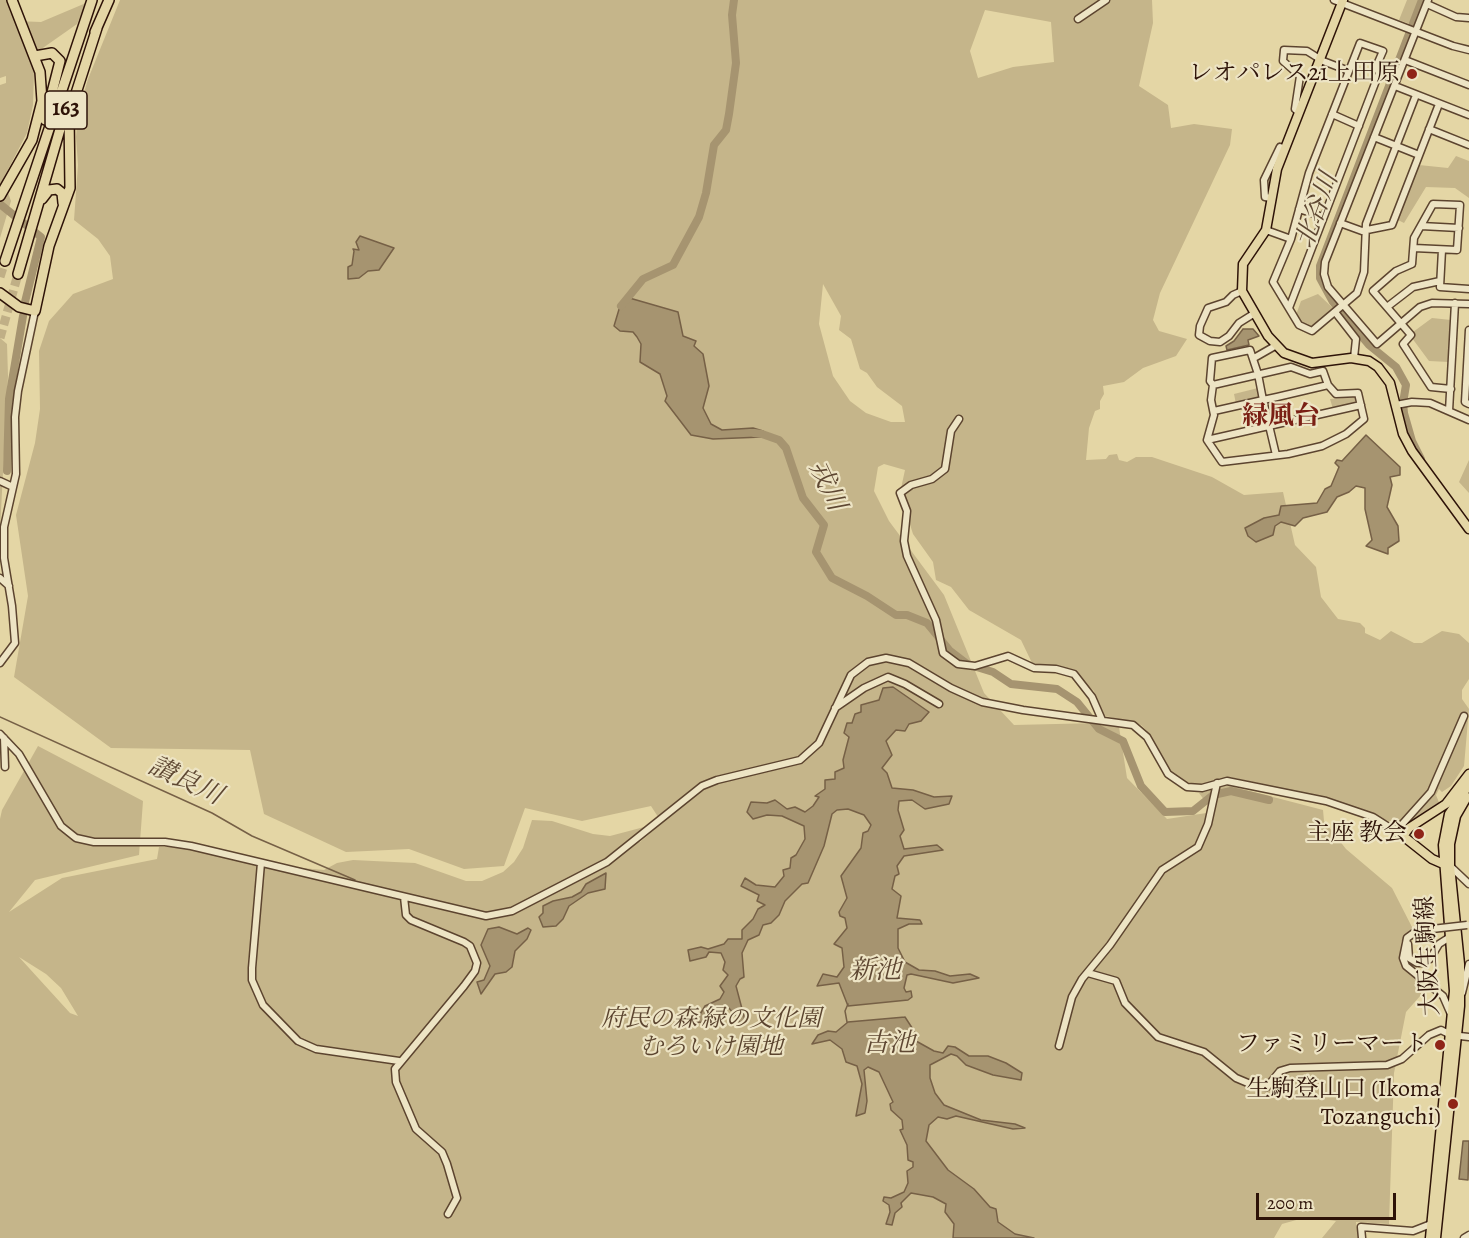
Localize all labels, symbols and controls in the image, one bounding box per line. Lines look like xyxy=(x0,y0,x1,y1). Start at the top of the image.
place label: レオパレス21上田原 xyxy=(1188,60,1400,88)
marker: レオパレス21上田原 xyxy=(1405,67,1419,81)
road number: 163 xyxy=(45,91,87,129)
water label: 北谷川 xyxy=(1290,169,1346,253)
district label: 緑風台 xyxy=(1242,402,1320,434)
water label: 戎川 xyxy=(801,456,851,516)
water label: 讃良川 xyxy=(143,751,227,813)
place label: 主座 教会 xyxy=(1306,820,1407,848)
marker: 主座 教会 xyxy=(1412,827,1426,841)
street label: 大阪生駒線 xyxy=(1411,895,1447,1017)
water label: 新池 xyxy=(849,956,901,988)
park label: 府民の森 緑の文化園 むろいけ園地 xyxy=(601,1006,821,1062)
water label: 古池 xyxy=(863,1029,915,1061)
place label: ファミリーマート xyxy=(1236,1031,1428,1059)
marker: ファミリーマート xyxy=(1433,1038,1447,1052)
place label: 生駒登山口 (Ikoma Tozanguchi) xyxy=(1246,1076,1441,1132)
marker: 生駒登山口 (Ikoma Tozanguchi) xyxy=(1446,1097,1460,1111)
scale bar xyxy=(1259,1181,1398,1219)
text: 200 m xyxy=(1267,1191,1313,1215)

